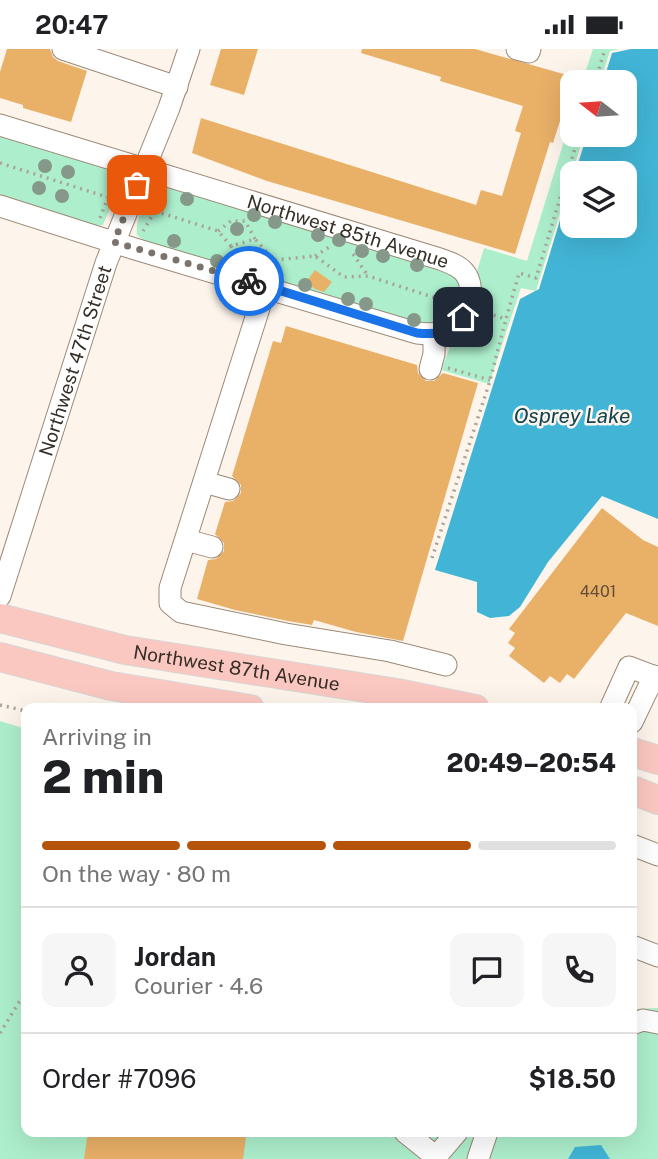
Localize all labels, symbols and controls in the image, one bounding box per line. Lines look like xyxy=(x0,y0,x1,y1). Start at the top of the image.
text: 20:47 xyxy=(35,9,109,40)
north arrow xyxy=(560,70,637,147)
map controls xyxy=(560,70,637,238)
pin xyxy=(107,155,167,215)
button: layers xyxy=(560,161,637,238)
icon: bag xyxy=(118,166,156,204)
street label: Northwest 85th Avenue xyxy=(245,190,452,272)
courier xyxy=(214,246,284,316)
icon: bike xyxy=(230,262,268,300)
street label: Northwest 47th Street xyxy=(34,263,116,459)
pin xyxy=(433,287,493,347)
icon: home xyxy=(444,298,482,336)
water label: Osprey Lake xyxy=(514,403,630,428)
house number: 4401 xyxy=(580,582,616,601)
street label: Northwest 87th Avenue xyxy=(132,640,341,695)
text: Arriving in xyxy=(42,723,152,750)
text: 20:49–20:54 xyxy=(447,747,616,778)
text: 2 min xyxy=(42,749,164,803)
text: On the way · 80 m xyxy=(42,860,231,887)
button: person xyxy=(42,933,116,1007)
button: chat xyxy=(450,933,524,1007)
button: phone xyxy=(542,933,616,1007)
text: Jordan xyxy=(134,941,216,972)
text: Courier · 4.6 xyxy=(134,972,263,999)
text: Order #7096 xyxy=(42,1063,196,1094)
text: $18.50 xyxy=(528,1063,616,1094)

